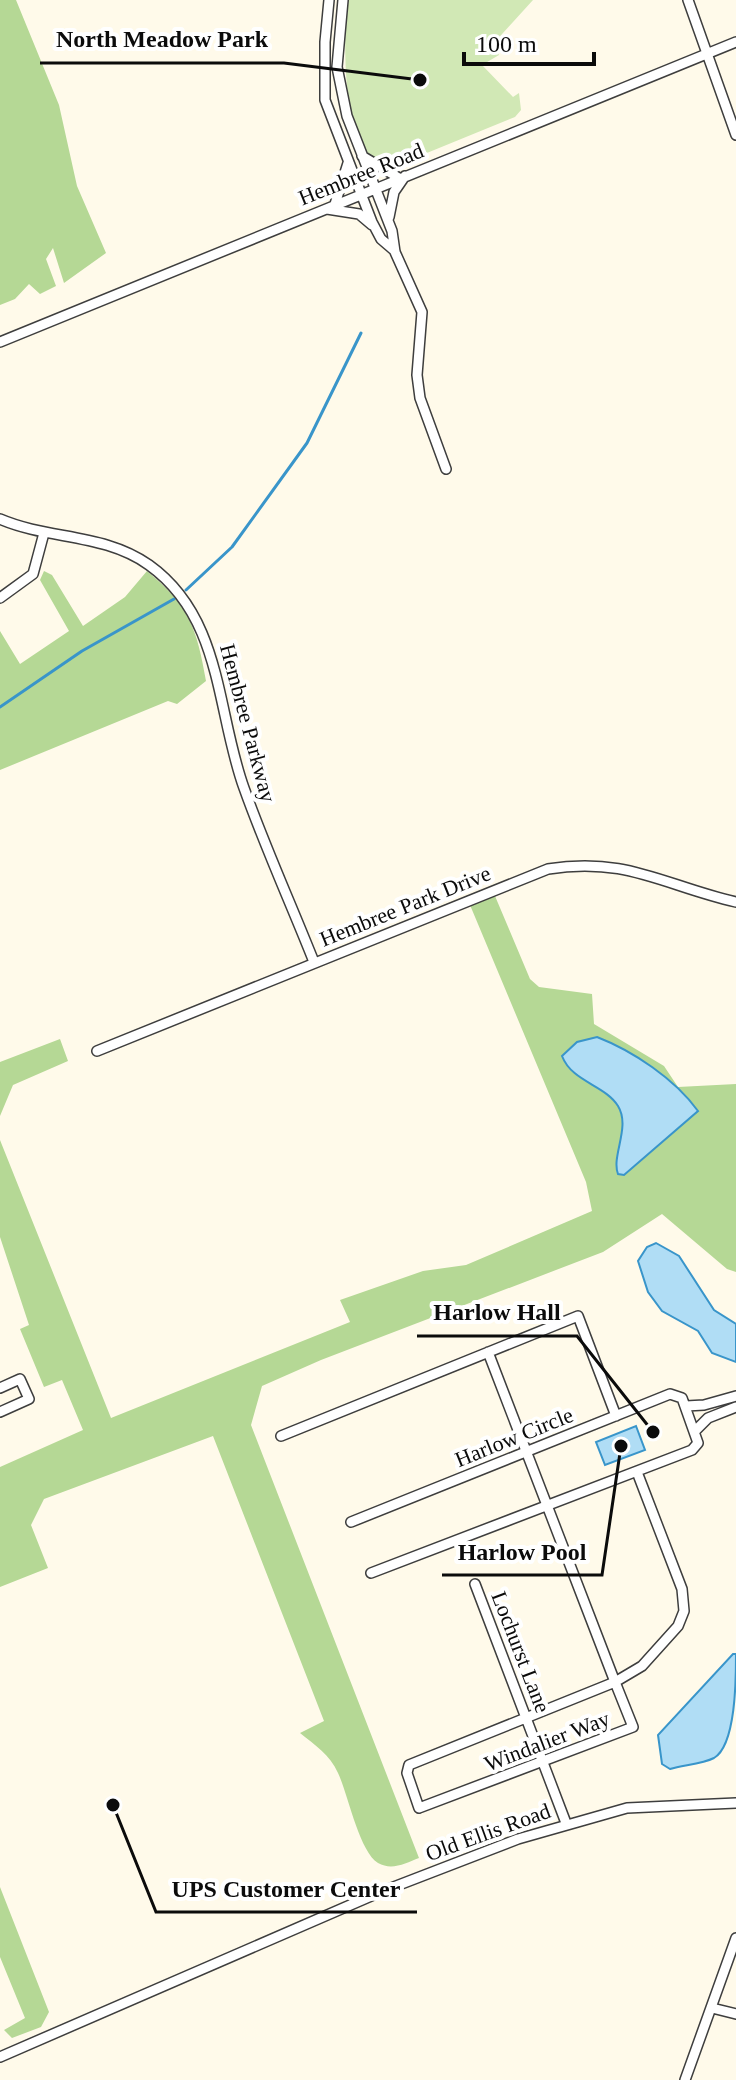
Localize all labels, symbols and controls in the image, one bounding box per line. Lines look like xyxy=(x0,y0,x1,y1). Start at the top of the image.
callout: North Meadow Park xyxy=(40,15,284,63)
scale bar xyxy=(464,16,594,66)
text: North Meadow Park xyxy=(56,26,269,52)
text: 100 m xyxy=(476,31,537,57)
street label: Hembree Road xyxy=(295,138,427,210)
street label: Hembree Parkway xyxy=(215,641,281,805)
street label: Hembree Park Drive xyxy=(316,860,494,952)
callout: Harlow Hall xyxy=(417,1288,577,1336)
text: Harlow Hall xyxy=(433,1299,561,1325)
street label: Harlow Circle xyxy=(451,1402,577,1472)
callout: Harlow Pool xyxy=(442,1527,602,1575)
text: Harlow Pool xyxy=(458,1539,587,1565)
street label: Lochurst Lane xyxy=(486,1588,556,1716)
street label: Windalier Way xyxy=(481,1706,613,1776)
street label: Old Ellis Road xyxy=(422,1798,554,1866)
callout: UPS Customer Center xyxy=(156,1864,417,1912)
text: UPS Customer Center xyxy=(172,1876,401,1902)

